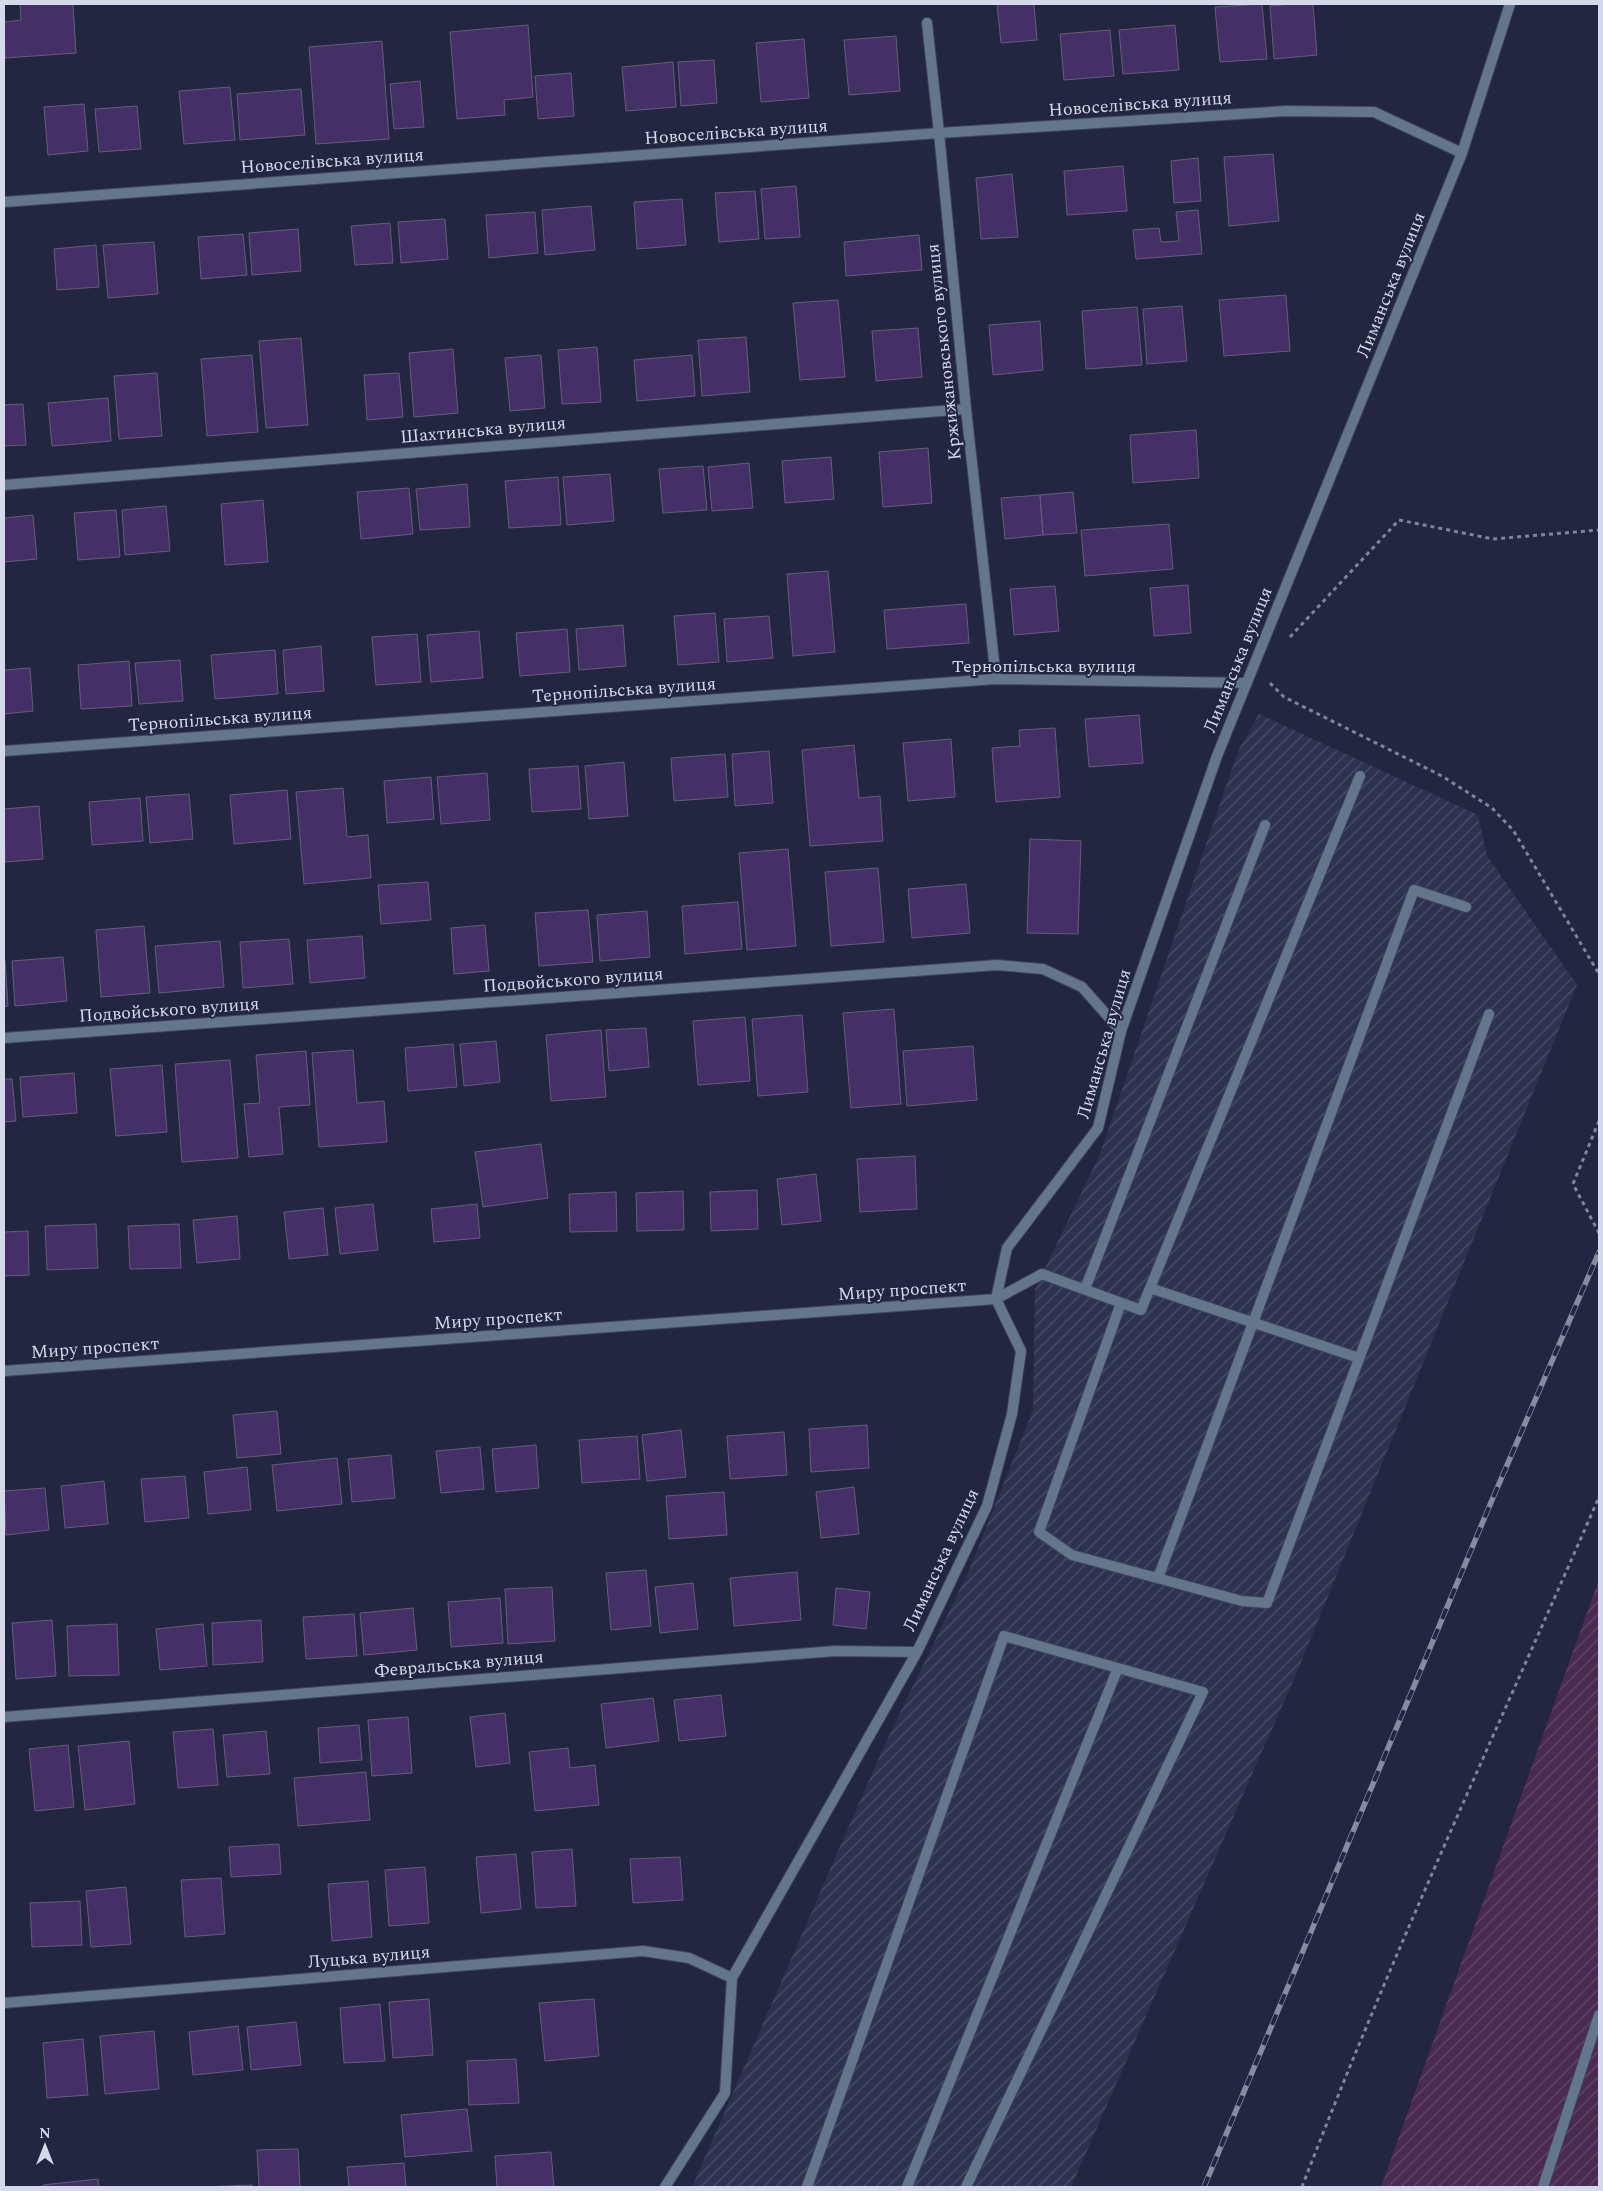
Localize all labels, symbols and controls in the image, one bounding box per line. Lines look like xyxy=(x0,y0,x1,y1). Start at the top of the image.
street label: Новоселівська вулиця xyxy=(1047,84,1233,124)
street label: Новоселівська вулиця xyxy=(643,112,829,152)
street label: Новоселівська вулиця xyxy=(239,141,425,181)
street label: Лиманська вулиця xyxy=(1349,208,1433,362)
street label: Кржижановського вулиця xyxy=(919,242,969,462)
street label: Шахтинська вулиця xyxy=(399,409,567,451)
street label: Лиманська вулиця xyxy=(1196,583,1280,737)
street label: Тернопільська вулиця xyxy=(952,653,1136,680)
street label: Тернопільська вулиця xyxy=(531,670,717,710)
street label: Тернопільська вулиця xyxy=(127,699,313,739)
street label: Подвойського вулиця xyxy=(482,960,664,1000)
street label: Лиманська вулиця xyxy=(1070,966,1138,1122)
street label: Подвойського вулиця xyxy=(78,990,260,1030)
street label: Миру проспект xyxy=(837,1272,967,1308)
street label: Миру проспект xyxy=(433,1301,563,1337)
street label: Миру проспект xyxy=(30,1330,160,1366)
street label: Лиманська вулиця xyxy=(896,1484,986,1636)
street label: Февральська вулиця xyxy=(373,1643,545,1685)
street label: Луцька вулиця xyxy=(307,1938,431,1976)
north arrow xyxy=(20,2121,70,2171)
text: N xyxy=(39,2123,51,2144)

